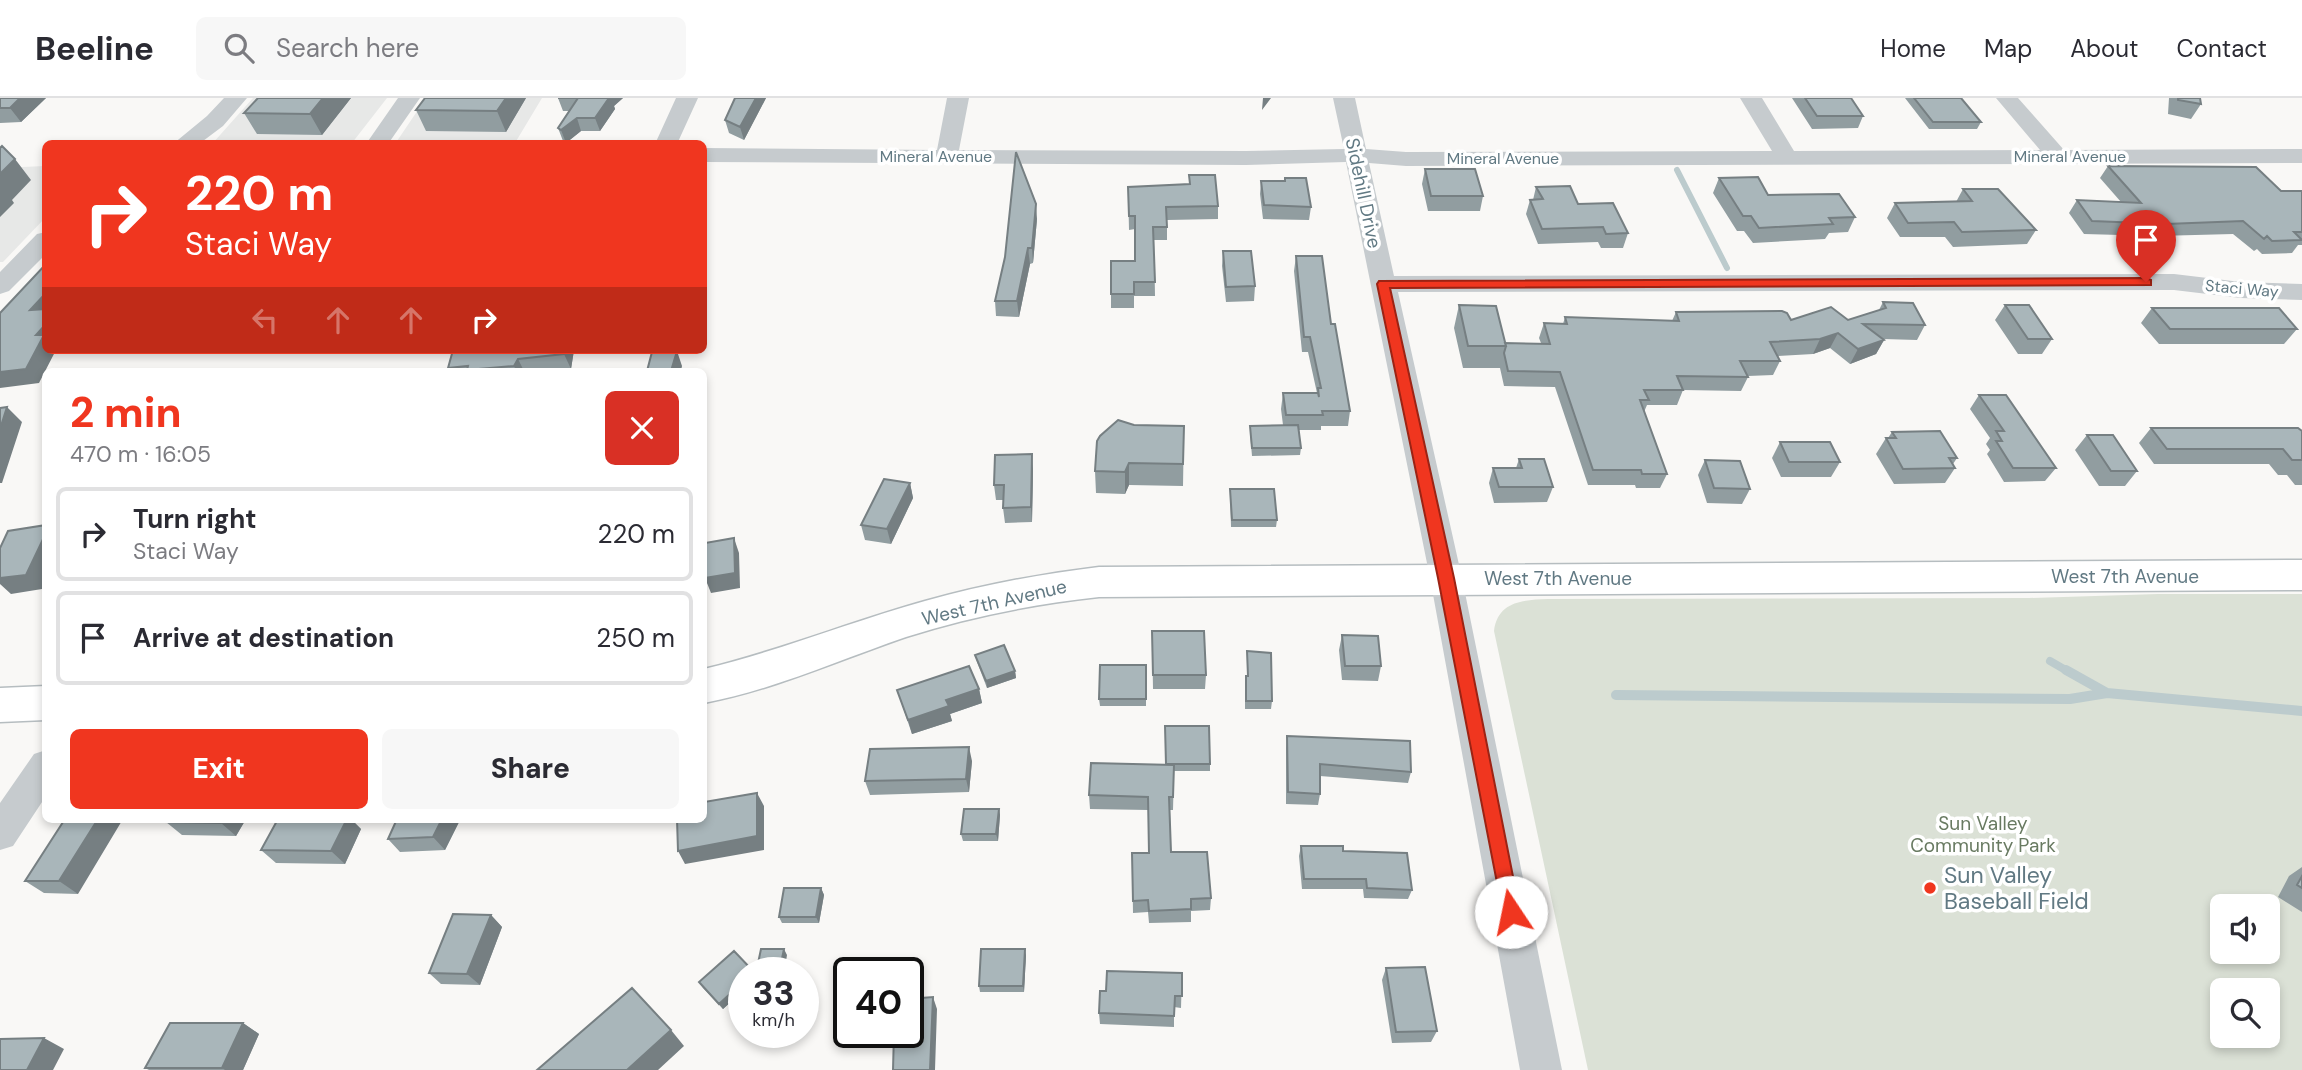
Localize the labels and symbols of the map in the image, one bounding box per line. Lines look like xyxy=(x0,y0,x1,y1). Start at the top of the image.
street label: Sidehill Drive xyxy=(1340,136,1387,251)
street label: Mineral Avenue xyxy=(880,146,992,167)
street label: Mineral Avenue xyxy=(2014,146,2126,167)
street label: Mineral Avenue xyxy=(1447,148,1559,169)
pin xyxy=(2116,210,2176,282)
street label: Staci Way xyxy=(2204,275,2280,302)
street label: West 7th Avenue xyxy=(2051,564,2199,589)
street label: West 7th Avenue xyxy=(1484,566,1632,591)
street label: West 7th Avenue xyxy=(919,574,1069,631)
park label: Sun Valley Community Park xyxy=(1910,811,2056,858)
place label: Sun Valley Baseball Field xyxy=(1944,860,2089,916)
position arrow xyxy=(1474,875,1548,949)
marker: Sun Valley Baseball Field xyxy=(1922,880,1938,896)
speed limit sign: 40 xyxy=(833,957,924,1048)

